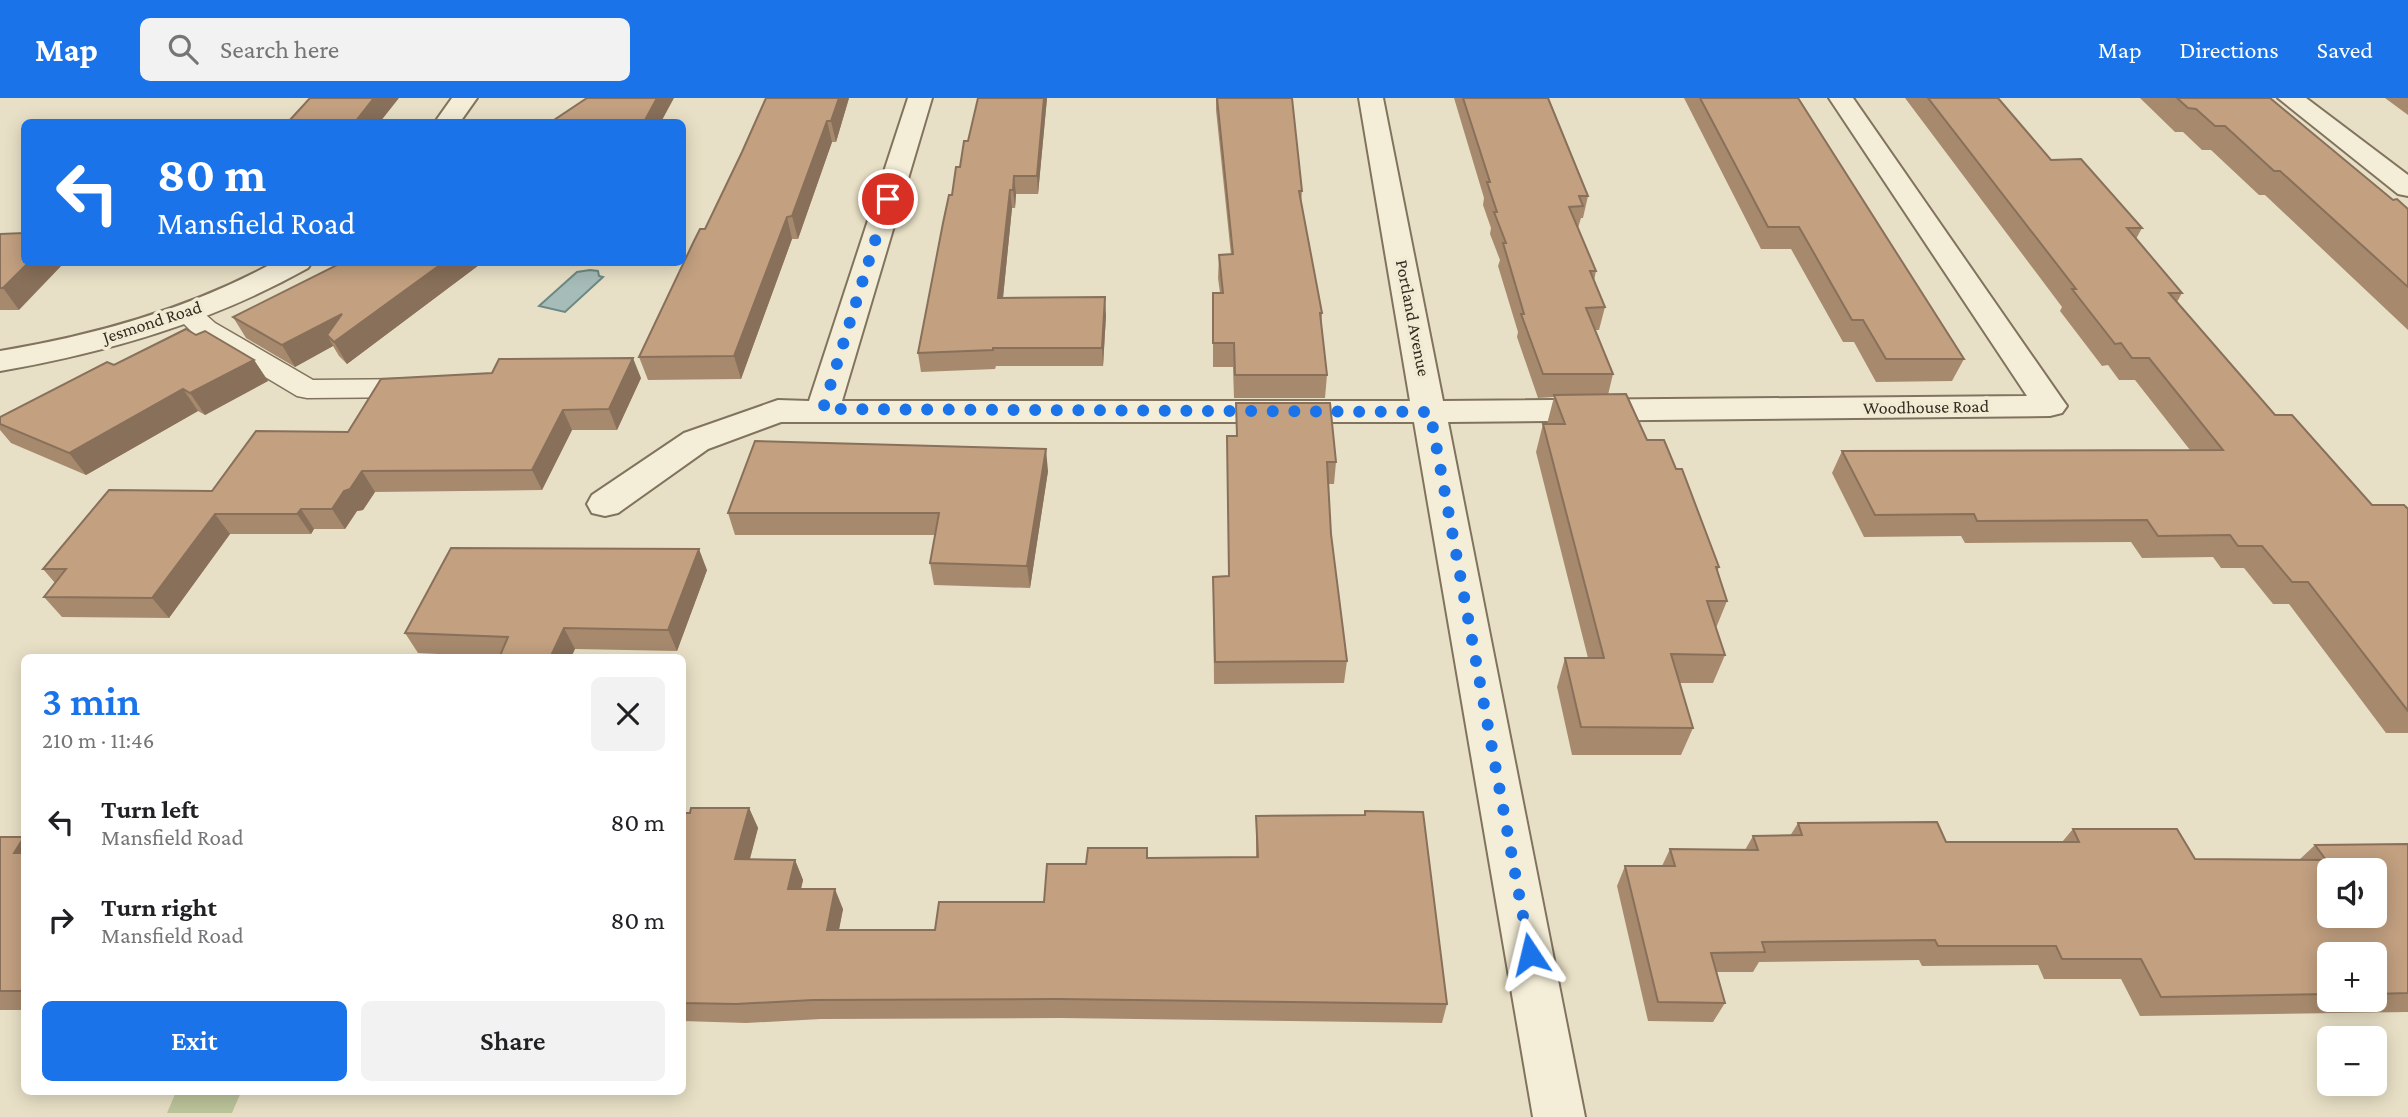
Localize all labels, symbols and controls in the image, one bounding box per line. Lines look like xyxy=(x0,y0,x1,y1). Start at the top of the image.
search box xyxy=(140,18,630,81)
icon: search xyxy=(164,30,202,68)
text: Map xyxy=(35,31,98,68)
text: Search here xyxy=(220,35,339,64)
text: Map xyxy=(2098,36,2142,63)
text: Directions xyxy=(2180,36,2279,63)
text: Saved xyxy=(2317,36,2373,63)
icon: left xyxy=(42,147,133,238)
text: 80 m xyxy=(157,147,266,202)
pin xyxy=(858,169,918,229)
icon: arrive xyxy=(869,180,907,218)
text: Mansfield Road xyxy=(157,205,355,241)
street label: Portland Avenue xyxy=(1392,258,1434,378)
street label: Jesmond Road xyxy=(98,296,204,348)
street label: Woodhouse Road xyxy=(1863,396,1990,418)
text: 3 min xyxy=(42,677,140,724)
button: close xyxy=(591,677,665,751)
text: 210 m · 11:46 xyxy=(42,727,155,753)
text: Turn left xyxy=(101,795,199,824)
icon: left xyxy=(42,803,80,841)
text: 80 m xyxy=(611,808,665,837)
text: Mansfield Road xyxy=(101,824,244,850)
map controls xyxy=(2317,858,2387,1096)
button: sound xyxy=(2317,858,2387,928)
text: Turn right xyxy=(101,893,217,922)
icon: right xyxy=(42,901,80,939)
text: 80 m xyxy=(611,906,665,935)
position arrow xyxy=(1493,917,1567,991)
text: Mansfield Road xyxy=(101,922,244,948)
button: + xyxy=(2317,942,2387,1012)
button: Exit xyxy=(42,1001,347,1081)
button: Share xyxy=(361,1001,665,1081)
button: − xyxy=(2317,1026,2387,1096)

